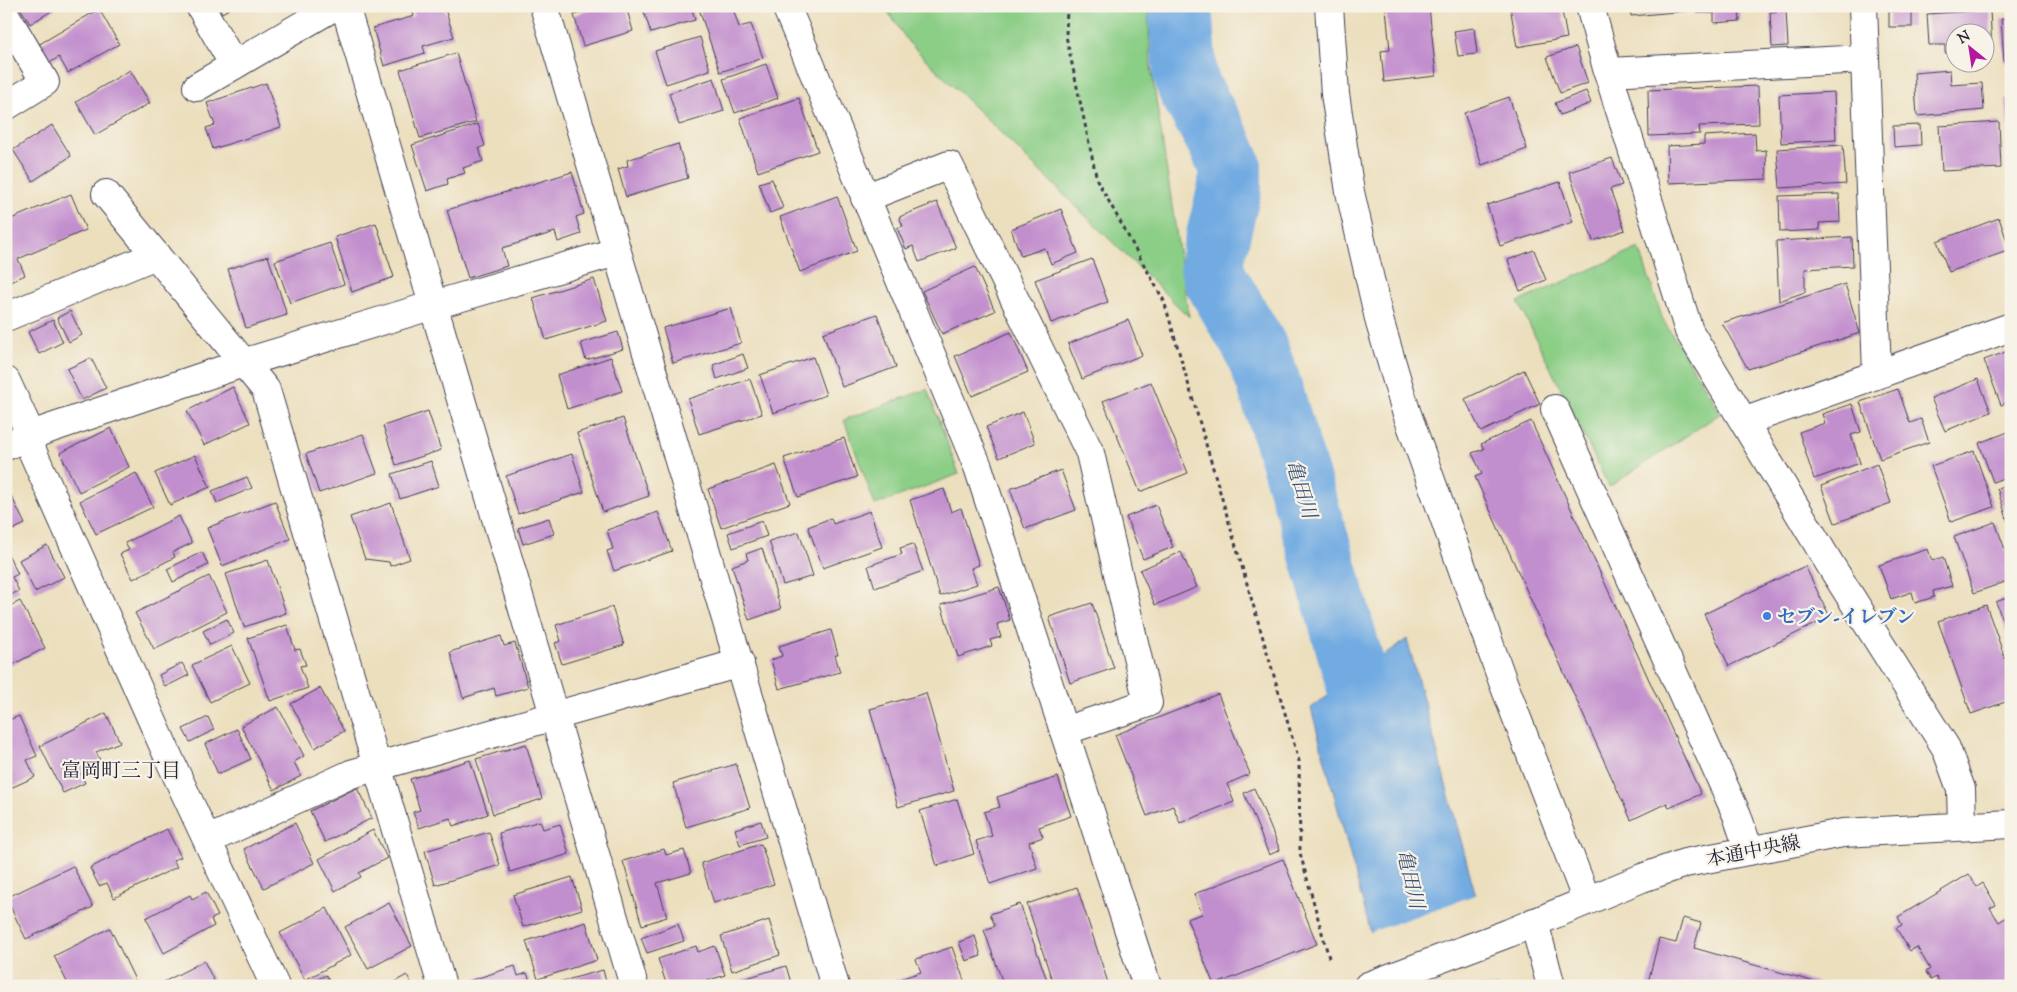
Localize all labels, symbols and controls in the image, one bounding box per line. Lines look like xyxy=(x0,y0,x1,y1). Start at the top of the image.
north arrow xyxy=(1944,22,1994,72)
text: N xyxy=(1955,27,1974,50)
water label: 亀田川 xyxy=(1277,457,1323,525)
place label: セブン-イレブン xyxy=(1777,605,1915,632)
marker: セブン-イレブン xyxy=(1761,610,1773,622)
district label: 富岡町三丁目 xyxy=(61,758,181,787)
street label: 本通中央線 xyxy=(1704,830,1803,875)
water label: 亀田川 xyxy=(1388,847,1430,914)

